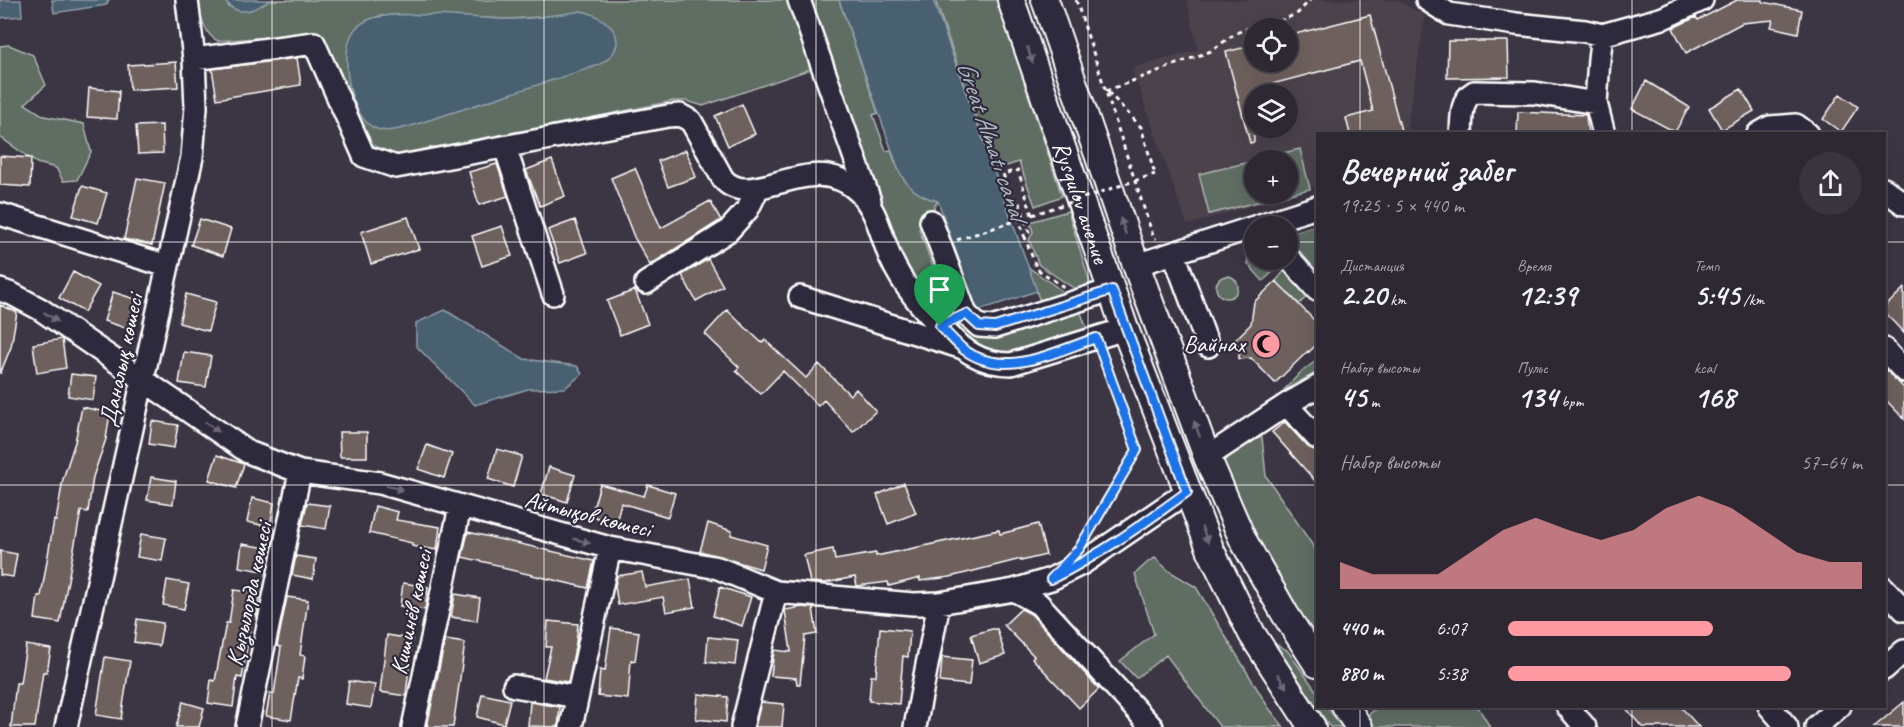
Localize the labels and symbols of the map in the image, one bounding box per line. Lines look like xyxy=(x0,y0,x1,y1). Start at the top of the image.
one-way arrow xyxy=(1026,47,1035,65)
water label: Great Almatı canal xyxy=(949,56,1037,232)
street label: Rysqulov avenue xyxy=(1046,137,1117,269)
one-way arrow xyxy=(1117,217,1127,235)
pin xyxy=(914,264,965,326)
street label: Даналық көшесі xyxy=(92,289,150,429)
one-way arrow xyxy=(43,311,59,323)
mosque icon: Вайнах xyxy=(1250,328,1282,360)
place label: Вайнах xyxy=(1184,329,1247,359)
one-way arrow xyxy=(1191,420,1201,438)
one-way arrow xyxy=(204,421,220,433)
one-way arrow xyxy=(386,484,404,493)
street label: Айтықов көшесі xyxy=(522,484,657,545)
street label: Қызылорда көшесі xyxy=(219,517,280,669)
one-way arrow xyxy=(1200,526,1210,544)
one-way arrow xyxy=(573,537,591,546)
street label: Кишинёв көшесі xyxy=(383,544,439,677)
one-way arrow xyxy=(1276,672,1287,689)

